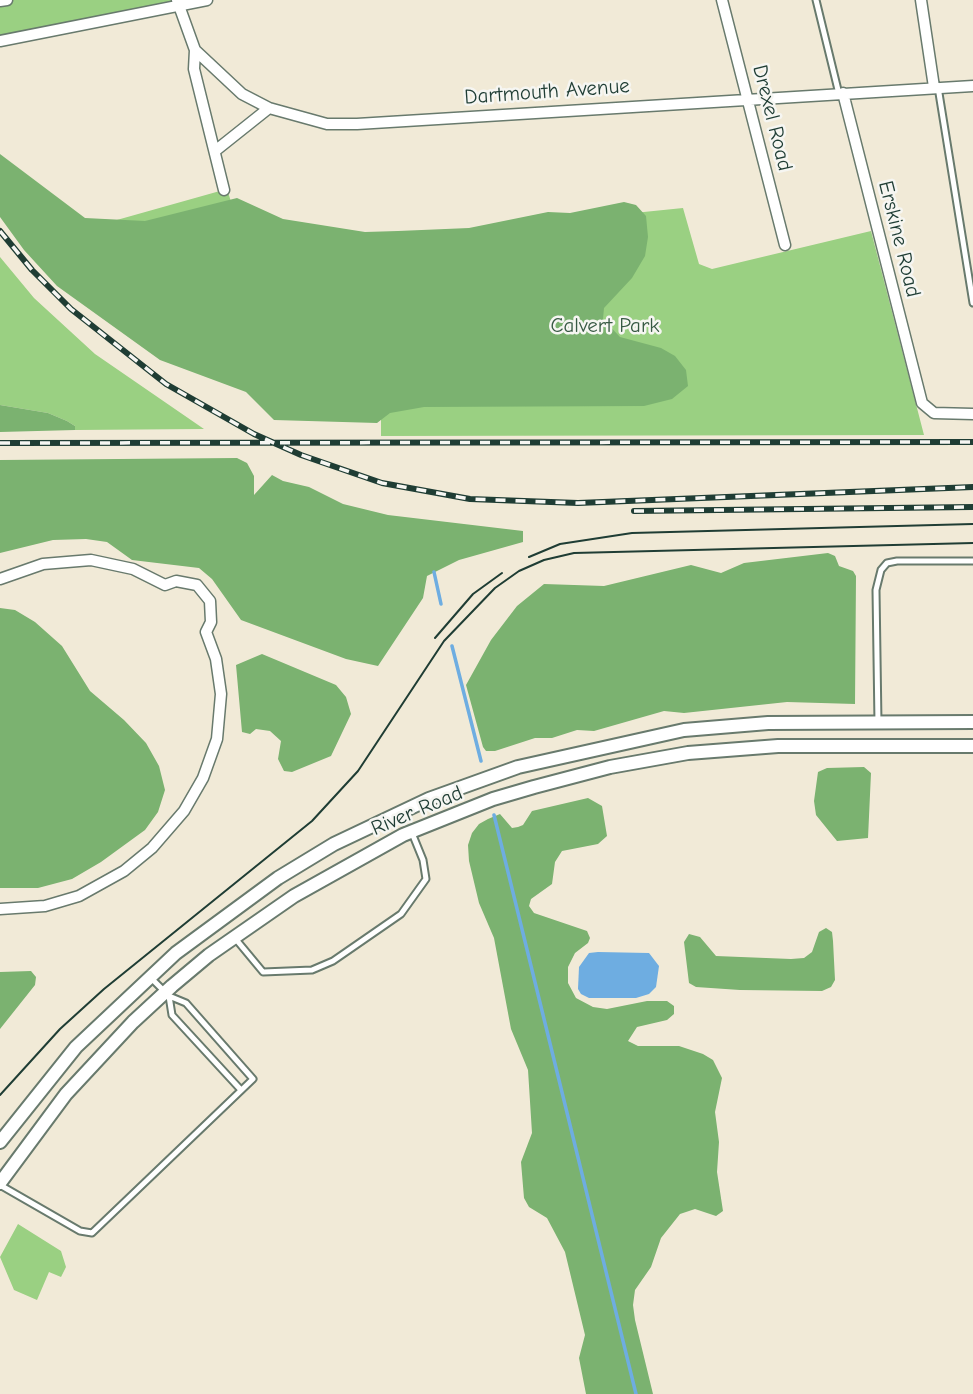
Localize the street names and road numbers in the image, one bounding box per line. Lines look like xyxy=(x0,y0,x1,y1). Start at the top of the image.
street label: Drexel Road xyxy=(747,62,797,174)
street label: Dartmouth Avenue xyxy=(463,74,631,110)
street label: Erskine Road xyxy=(872,178,926,300)
street label: River Road xyxy=(368,780,466,842)

